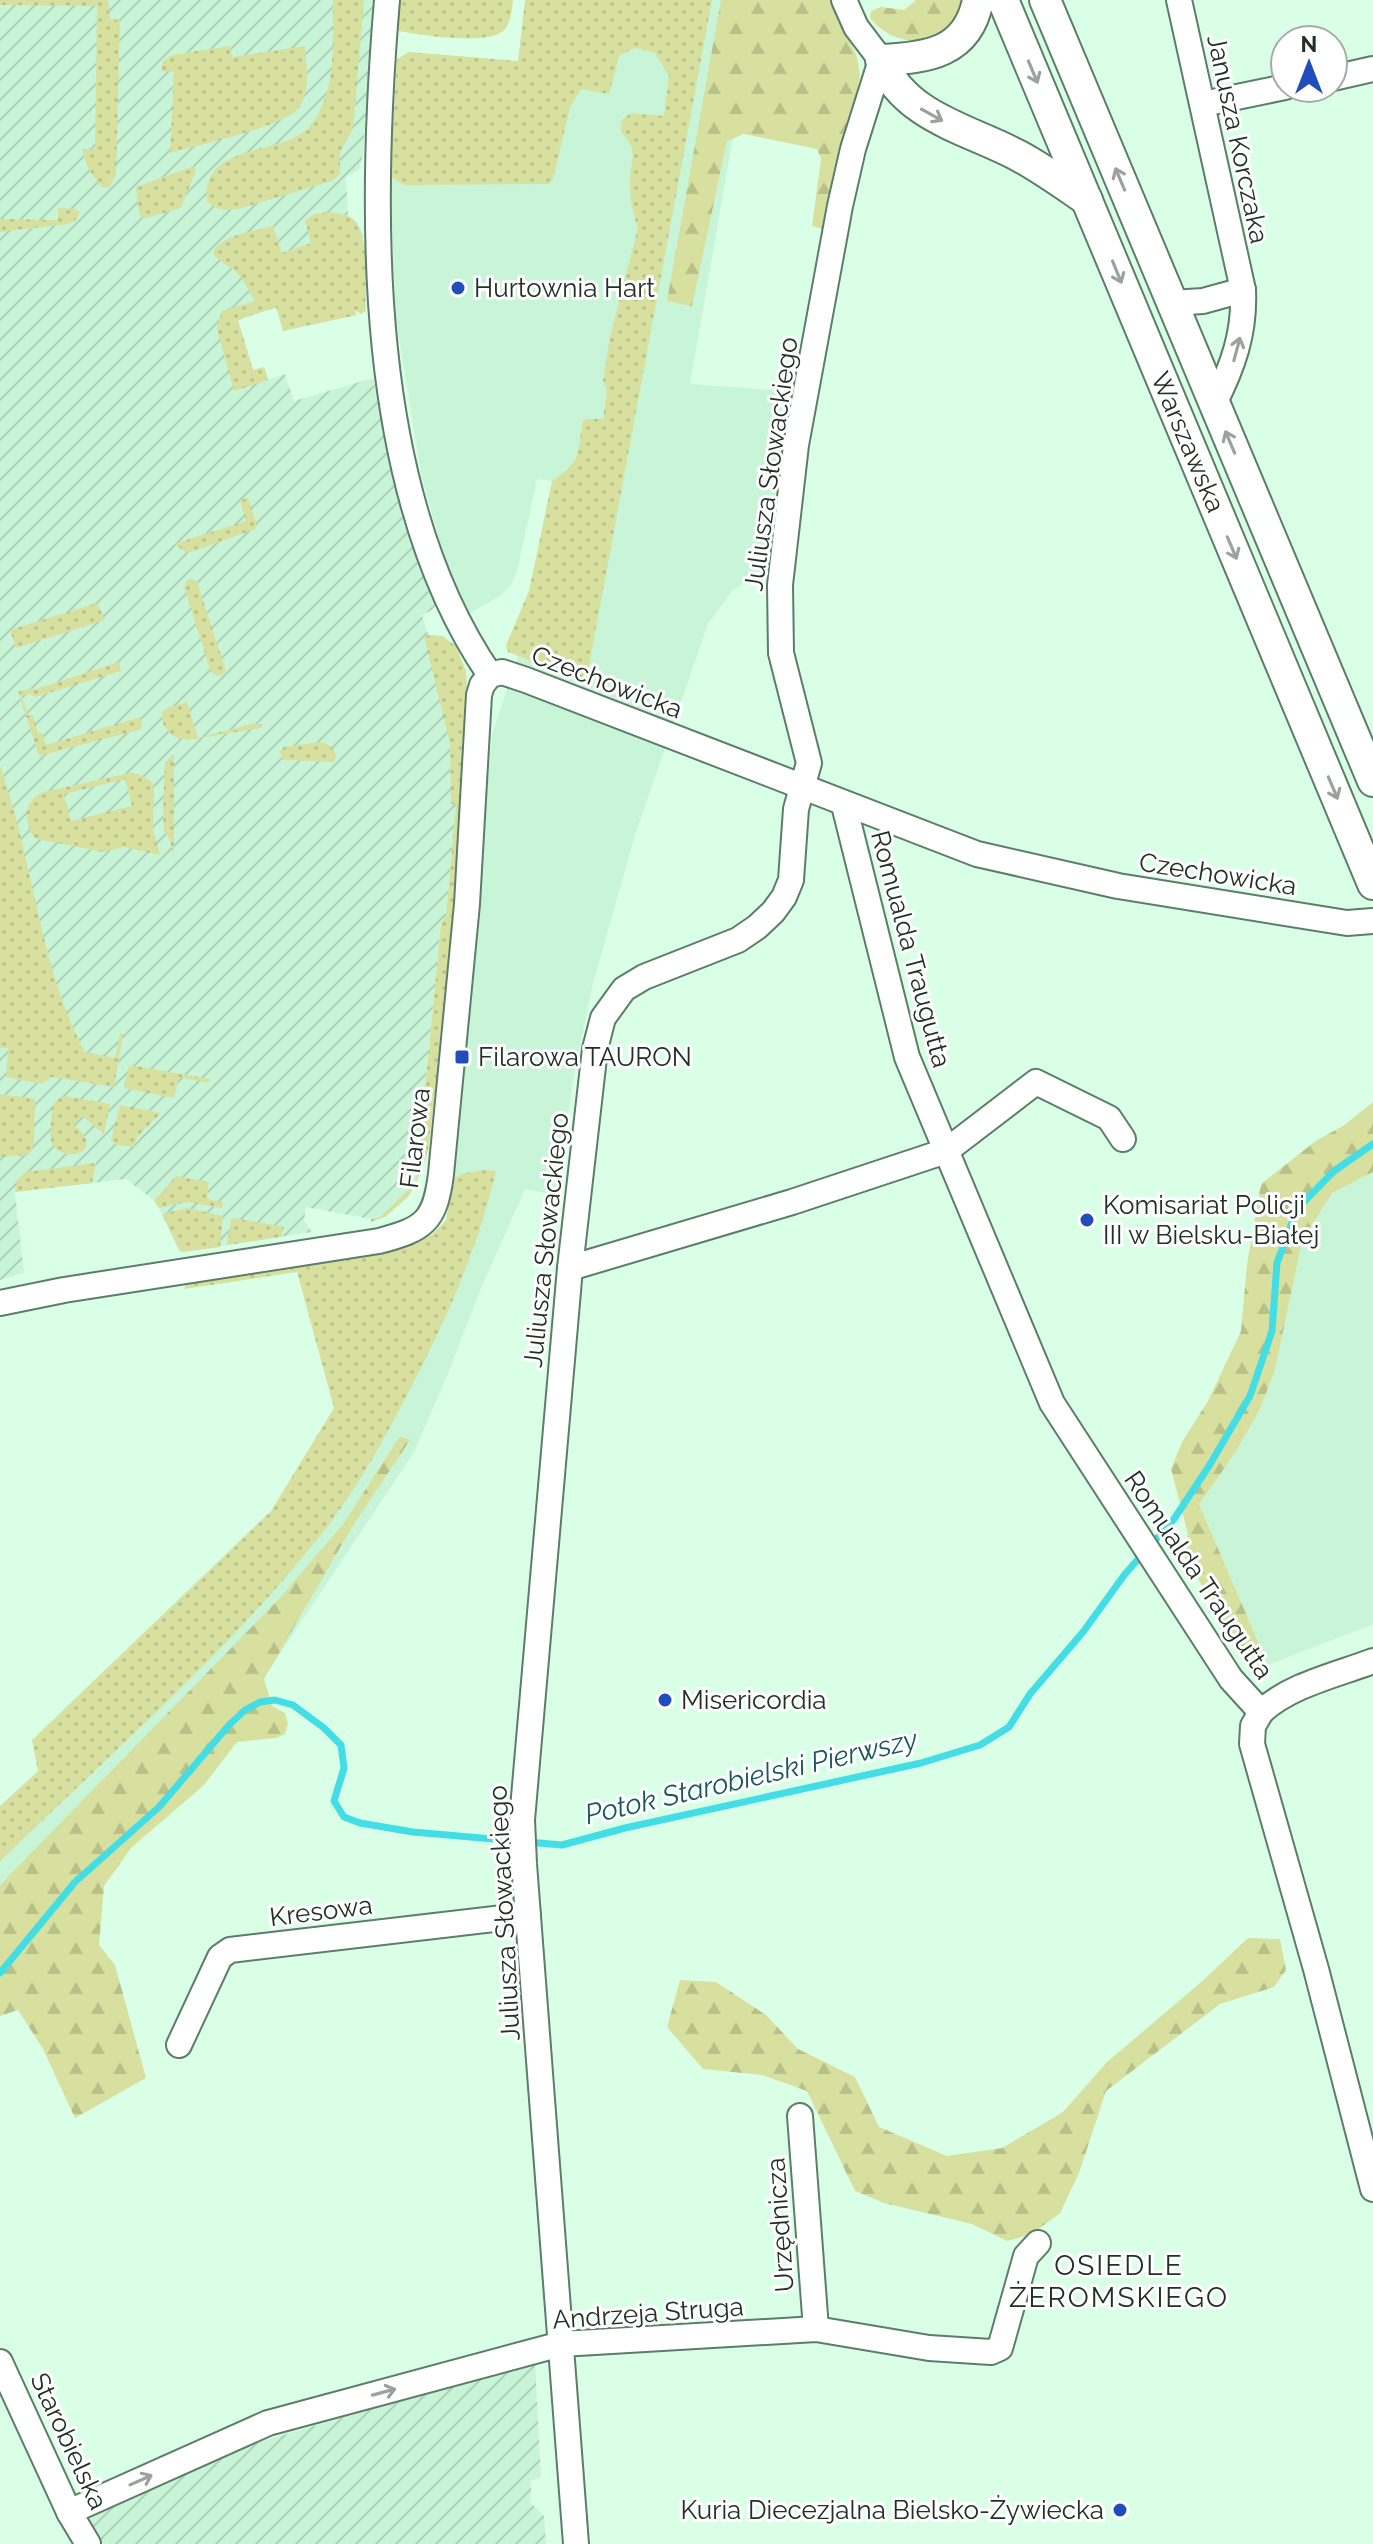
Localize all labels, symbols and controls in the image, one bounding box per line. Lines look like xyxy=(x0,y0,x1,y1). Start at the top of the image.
north arrow xyxy=(1269,24,1349,104)
text: N xyxy=(1301,31,1317,57)
street label: Janusza Korczaka xyxy=(1201,32,1275,246)
one-way arrow xyxy=(1027,59,1042,84)
one-way arrow xyxy=(920,108,944,123)
one-way arrow xyxy=(1112,168,1127,192)
one-way arrow xyxy=(1111,259,1125,284)
place label: Hurtownia Hart xyxy=(474,273,655,303)
marker: Hurtownia Hart xyxy=(449,279,467,297)
street label: Juliusza Słowackiego xyxy=(738,335,804,593)
one-way arrow xyxy=(1231,336,1246,362)
street label: Warszawska xyxy=(1145,367,1231,517)
one-way arrow xyxy=(1222,430,1237,455)
one-way arrow xyxy=(1226,535,1241,560)
street label: Czechowicka xyxy=(527,640,687,724)
one-way arrow xyxy=(1327,775,1341,800)
street label: Romualda Traugutta xyxy=(865,827,957,1071)
street label: Czechowicka xyxy=(1137,847,1299,901)
place label: Filarowa TAURON xyxy=(478,1042,692,1072)
marker: Filarowa TAURON xyxy=(453,1048,471,1066)
street label: Filarowa xyxy=(394,1086,436,1190)
street label: Juliusza Słowackiego xyxy=(518,1111,574,1369)
place label: Komisariat Policji III w Bielsku-Białej xyxy=(1103,1190,1319,1250)
marker: Komisariat Policji III w Bielsku-Białej xyxy=(1078,1211,1096,1229)
street label: Romualda Traugutta xyxy=(1118,1465,1280,1685)
place label: Misericordia xyxy=(681,1685,826,1715)
marker: Misericordia xyxy=(656,1691,674,1709)
water label: Potok Starobielski Pierwszy xyxy=(582,1722,922,1831)
street label: Juliusza Słowackiego xyxy=(482,1784,526,2042)
street label: Kresowa xyxy=(268,1890,374,1932)
street label: Urzędnicza xyxy=(760,2157,800,2293)
district label: OSIEDLE ŻEROMSKIEGO xyxy=(1009,2249,1229,2314)
street label: Andrzeja Struga xyxy=(551,2291,745,2335)
street label: Starobielska xyxy=(24,2368,114,2514)
one-way arrow xyxy=(371,2383,397,2398)
one-way arrow xyxy=(128,2472,152,2487)
place label: Kuria Diecezjalna Bielsko-Żywiecka xyxy=(681,2495,1104,2525)
marker: Kuria Diecezjalna Bielsko-Żywiecka xyxy=(1111,2501,1129,2519)

